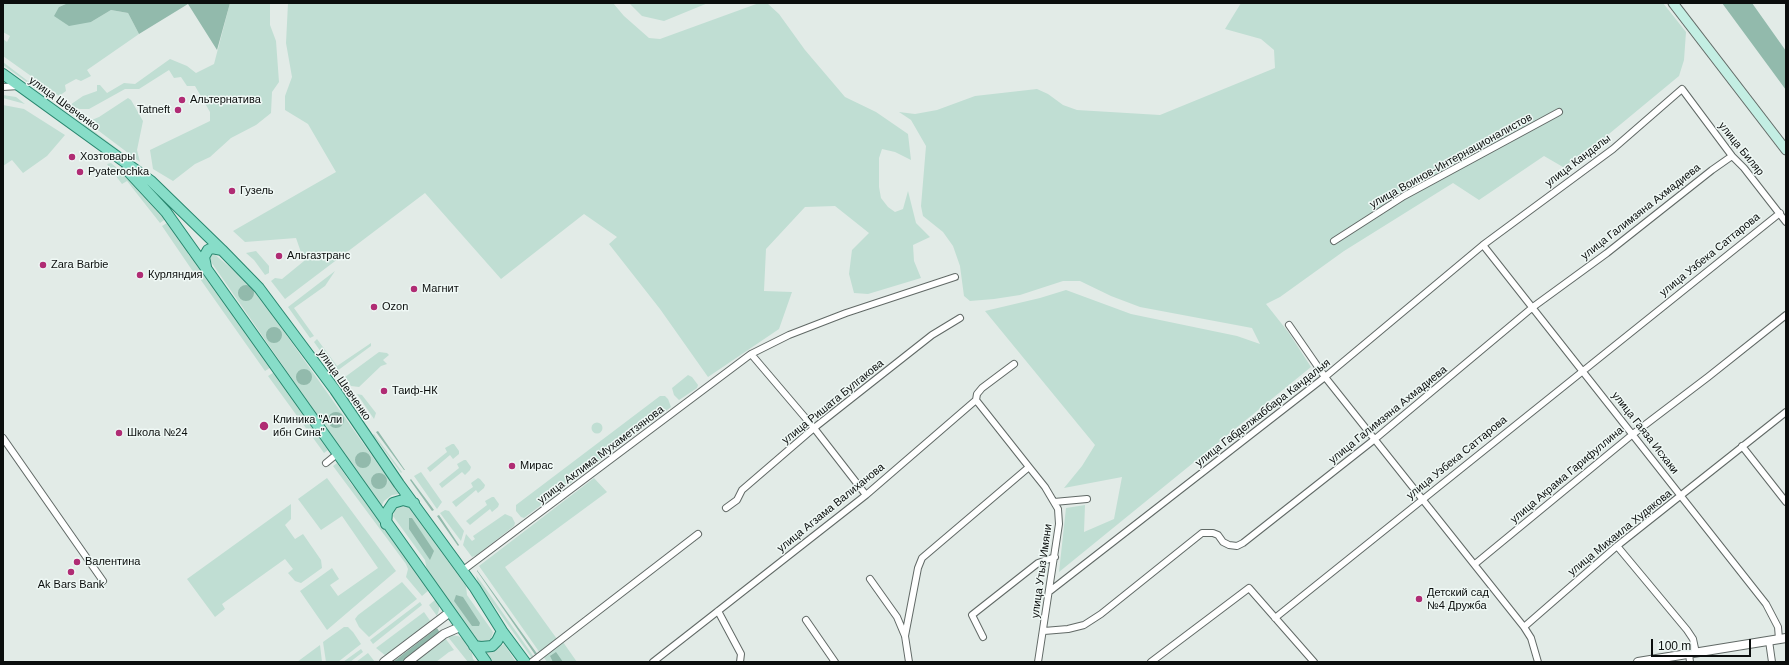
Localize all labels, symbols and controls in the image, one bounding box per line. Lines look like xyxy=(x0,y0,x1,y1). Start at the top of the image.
street label: улица Шевченко xyxy=(26,74,102,134)
place label: Альтернатива xyxy=(190,93,261,107)
marker: Альтернатива xyxy=(177,95,187,105)
place label: Tatneft xyxy=(137,103,170,117)
marker: Tatneft xyxy=(173,105,183,115)
street label: улица Воинов-Интернационалистов xyxy=(1368,111,1534,211)
street label: улица Биляр xyxy=(1715,120,1767,178)
street label: улица Кандалы xyxy=(1543,132,1613,190)
place label: Хозтовары xyxy=(80,150,135,164)
marker: Хозтовары xyxy=(67,152,77,162)
street label: улица Галимзяна Ахмадиева xyxy=(1579,161,1703,263)
place label: Pyaterochka xyxy=(88,165,149,179)
marker: Pyaterochka xyxy=(75,167,85,177)
place label: Гузель xyxy=(240,184,274,198)
marker: Гузель xyxy=(227,186,237,196)
street label: улица Узбека Саттарова xyxy=(1657,210,1763,300)
place label: Альгазтранс xyxy=(287,249,350,263)
marker: Альгазтранс xyxy=(274,251,284,261)
place label: Zara Barbie xyxy=(51,258,108,272)
marker: Zara Barbie xyxy=(38,260,48,270)
place label: Курляндия xyxy=(148,268,202,282)
marker: Курляндия xyxy=(135,270,145,280)
place label: Магнит xyxy=(422,282,459,296)
marker: Магнит xyxy=(409,284,419,294)
place label: Ozon xyxy=(382,300,408,314)
marker: Ozon xyxy=(369,302,379,312)
street label: улица Шевченко xyxy=(315,347,373,423)
street label: улица Габделжаббара Кандалыя xyxy=(1193,356,1333,470)
street label: улица Ришата Булгакова xyxy=(779,357,887,447)
street label: улица Галимзяна Ахмадиева xyxy=(1326,363,1450,467)
place label: Таиф-НК xyxy=(392,384,438,398)
marker: Таиф-НК xyxy=(379,386,389,396)
street label: улица Гаяза Исхаки xyxy=(1609,389,1681,477)
street label: улица Аклима Мухаметзянова xyxy=(535,403,667,507)
place label: Клиника "Али ибн Сина" xyxy=(273,413,342,439)
street label: улица Узбека Саттарова xyxy=(1404,413,1510,503)
marker: Клиника "Али ибн Сина" xyxy=(258,420,270,432)
street label: улица Акрама Гарифуллина xyxy=(1508,424,1626,526)
place label: Школа №24 xyxy=(127,426,188,440)
marker: Школа №24 xyxy=(114,428,124,438)
place label: Мирас xyxy=(520,459,553,473)
marker: Мирас xyxy=(507,461,517,471)
street label: улица Агзама Валиханова xyxy=(775,461,887,555)
street label: улица Михаила Худякова xyxy=(1566,487,1674,579)
street label: улица Утыз Имяни xyxy=(1029,523,1055,619)
place label: Валентина xyxy=(85,555,140,569)
marker: Валентина xyxy=(72,557,82,567)
marker: Ak Bars Bank xyxy=(66,567,76,577)
place label: Ak Bars Bank xyxy=(38,578,104,592)
place label: Детский сад №4 Дружба xyxy=(1427,586,1489,612)
marker: Детский сад №4 Дружба xyxy=(1414,594,1424,604)
scale bar xyxy=(1653,631,1753,657)
text: 100 m xyxy=(1658,639,1691,653)

